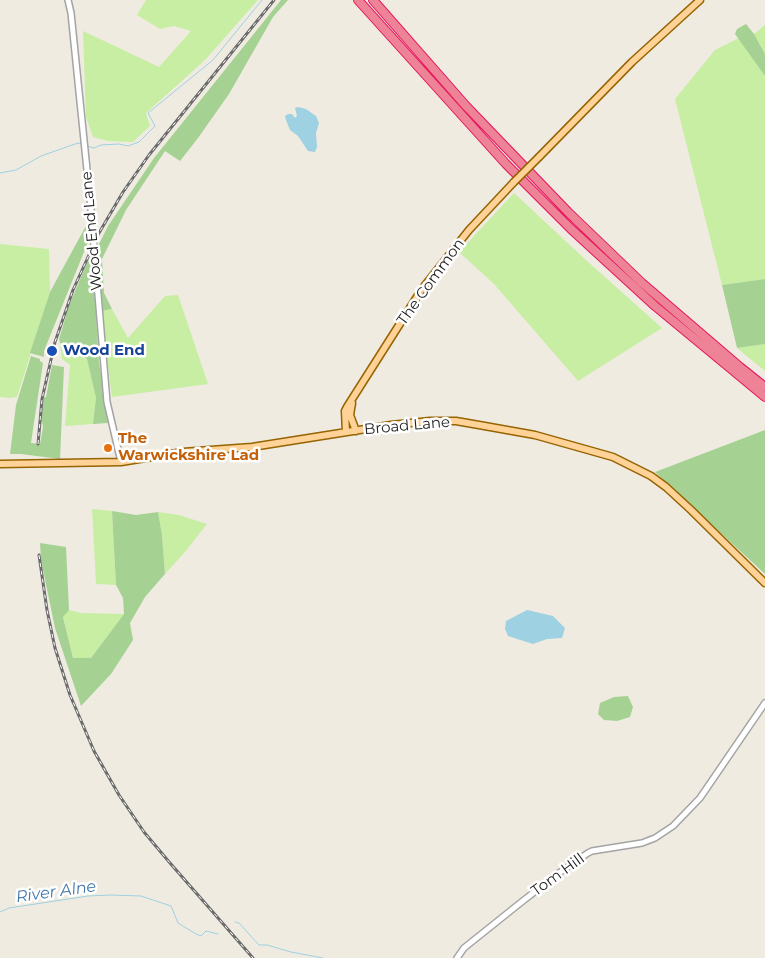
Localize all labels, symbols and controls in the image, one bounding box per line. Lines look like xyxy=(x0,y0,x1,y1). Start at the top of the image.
street label: Wood End Lane xyxy=(78,170,106,292)
street label: The Common xyxy=(394,235,468,329)
place label: Wood End xyxy=(63,342,145,360)
marker: Wood End xyxy=(45,344,59,358)
street label: Broad Lane xyxy=(363,413,451,439)
place label: The Warwickshire Lad xyxy=(118,430,259,465)
marker: The Warwickshire Lad xyxy=(102,442,114,454)
street label: Tom Hill xyxy=(528,850,588,900)
water label: River Alne xyxy=(15,877,97,907)

